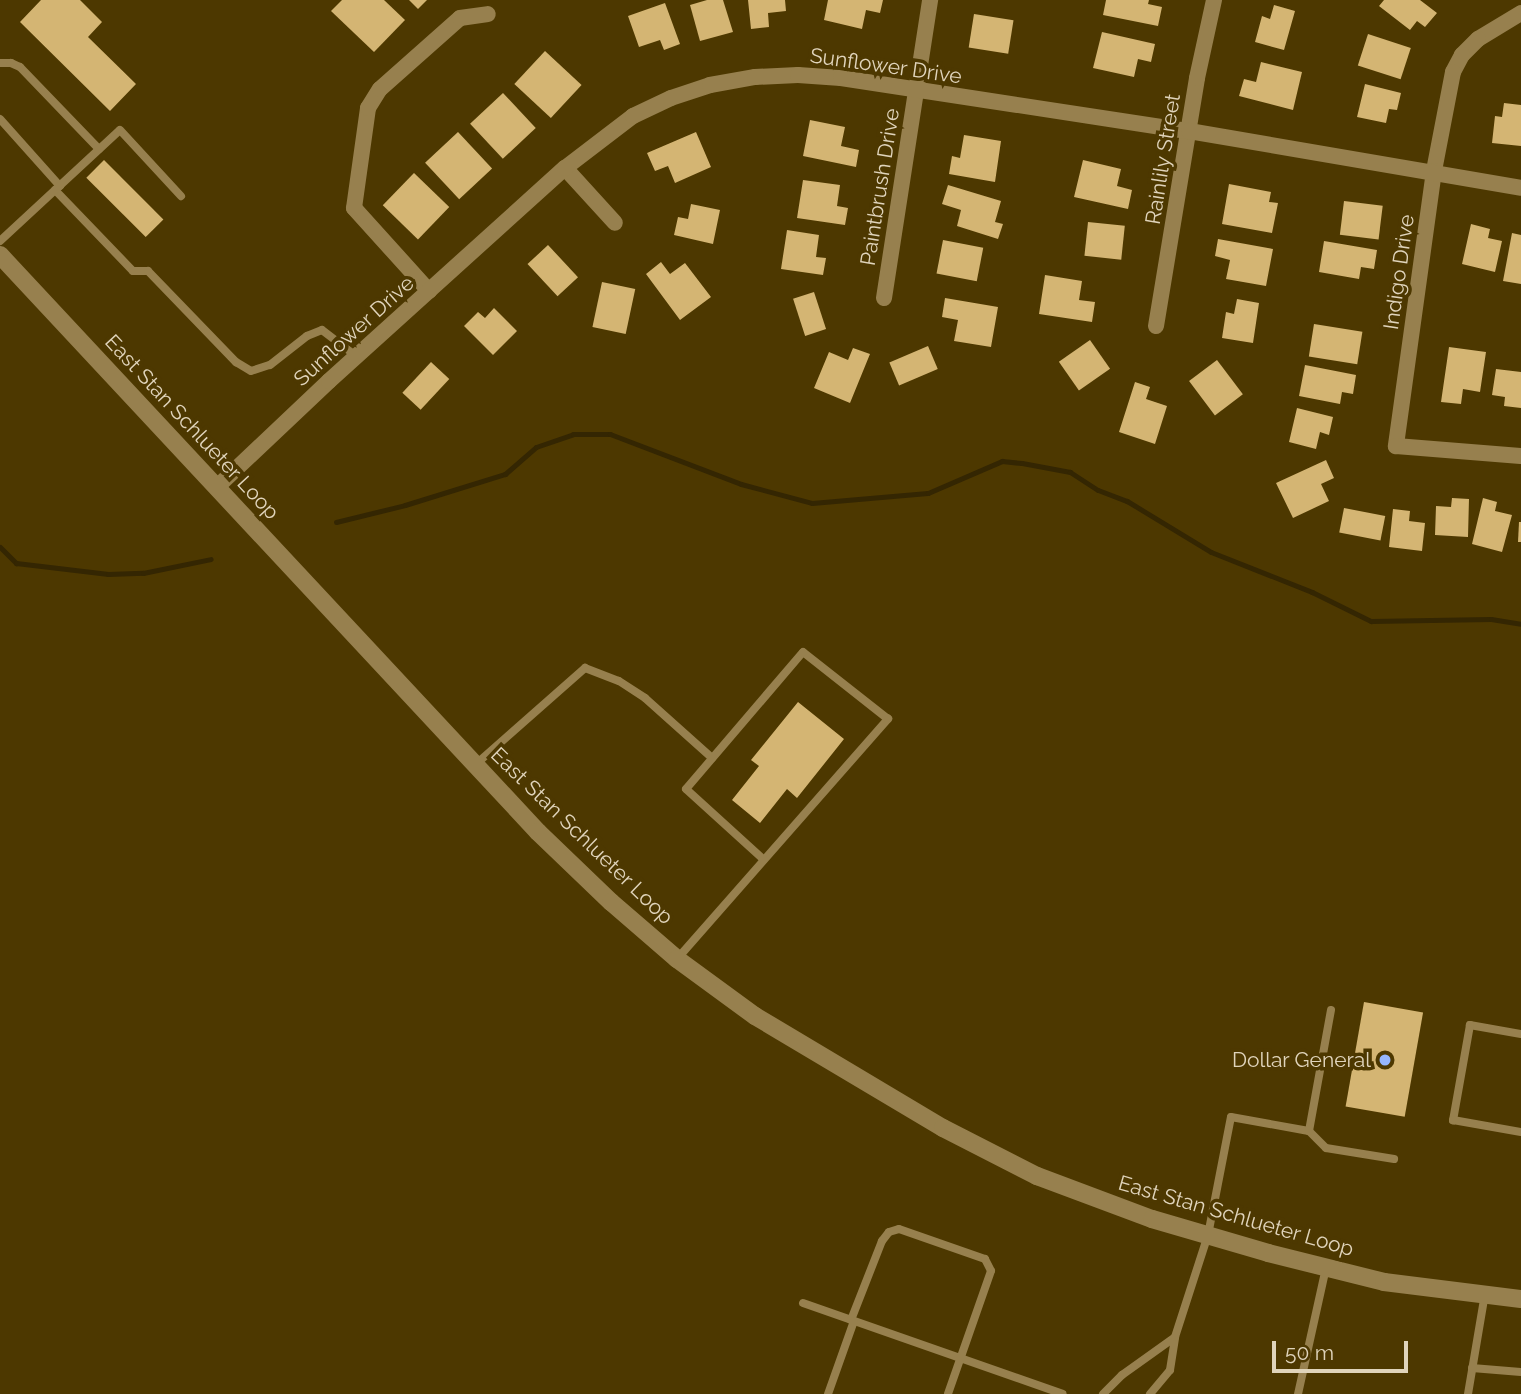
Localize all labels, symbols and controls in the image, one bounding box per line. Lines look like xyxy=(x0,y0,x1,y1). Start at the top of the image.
street label: Sunflower Drive xyxy=(808,43,964,89)
street label: Rainlily Street xyxy=(1140,92,1186,226)
street label: Paintbrush Drive xyxy=(855,107,905,267)
street label: Indigo Drive xyxy=(1378,213,1420,331)
street label: Sunflower Drive xyxy=(289,270,419,392)
street label: East Stan Schlueter Loop xyxy=(100,329,284,525)
street label: East Stan Schlueter Loop xyxy=(485,742,679,930)
place label: Dollar General xyxy=(1231,1047,1371,1073)
marker: Dollar General xyxy=(1377,1052,1393,1068)
street label: East Stan Schlueter Loop xyxy=(1115,1170,1357,1262)
scale bar xyxy=(1276,1328,1412,1372)
text: 50 m xyxy=(1285,1340,1334,1365)

